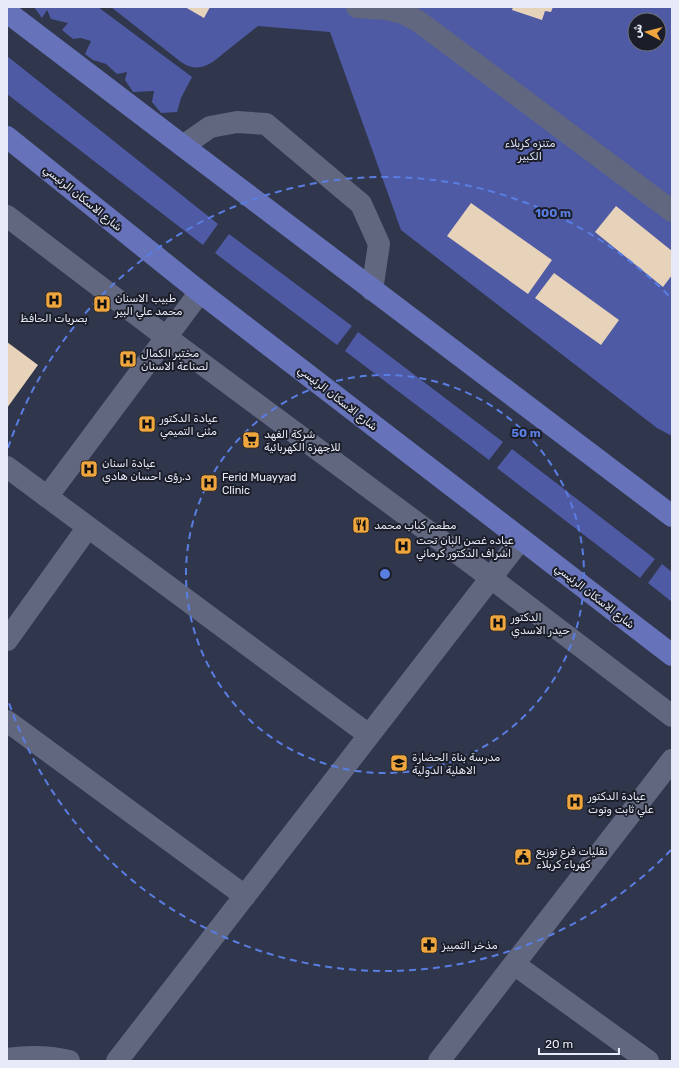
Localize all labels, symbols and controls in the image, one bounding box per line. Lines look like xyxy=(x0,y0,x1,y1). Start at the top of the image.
north arrow xyxy=(627,12,667,52)
text: ش xyxy=(630,23,645,39)
park label: متنزه كربلاء الكبير xyxy=(505,137,555,163)
street label: شارع الاسكان الرئيسي xyxy=(39,163,125,236)
text: 100 m xyxy=(535,206,571,220)
hospital icon: بصريات الحافظ xyxy=(44,290,64,310)
place label: طبيب الاسنان محمد علي البير xyxy=(114,292,182,320)
hospital icon: طبيب الاسنان محمد علي البير xyxy=(92,294,112,314)
place label: بصريات الحافظ xyxy=(20,312,88,325)
place label: مختبر الكمال لصناعة الاسنان xyxy=(141,347,208,373)
hospital icon: مختبر الكمال لصناعة الاسنان xyxy=(118,349,138,369)
street label: شارع الاسكان الرئيسي xyxy=(294,363,380,435)
place label: عيادة الدكتور مثنى التميمي xyxy=(159,412,218,440)
hospital icon: عيادة الدكتور مثنى التميمي xyxy=(137,414,157,434)
text: 50 m xyxy=(511,426,541,440)
place label: شركة الفهد للاجهزة الكهربائية xyxy=(264,428,341,454)
supermarket icon: شركة الفهد للاجهزة الكهربائية xyxy=(241,430,261,450)
place label: عيادة اسنان د.رؤى احسان هادي xyxy=(102,457,191,484)
hospital icon: عيادة اسنان د.رؤى احسان هادي xyxy=(79,459,99,479)
place label: Ferid Muayyad Clinic xyxy=(222,471,296,497)
hospital icon: Ferid Muayyad Clinic xyxy=(199,473,219,493)
restaurant icon: مطعم كباب محمد xyxy=(351,515,371,535)
place label: مطعم كباب محمد xyxy=(374,519,456,533)
place label: عياده غصن البان تحت اشراف الدكتور كرماني xyxy=(416,534,514,562)
hospital icon: عياده غصن البان تحت اشراف الدكتور كرماني xyxy=(393,536,413,556)
street label: شارع الاسكان الرئيسي xyxy=(551,561,637,633)
centre of rings xyxy=(378,567,392,581)
place label: الدكتور حيدر الاسدي xyxy=(510,611,570,638)
hospital icon: الدكتور حيدر الاسدي xyxy=(488,613,508,633)
place label: مدرسة بناة الحضارة الاهلية الدولية xyxy=(412,751,500,778)
school or university icon: مدرسة بناة الحضارة الاهلية الدولية xyxy=(389,753,409,773)
place label: عيادة الدكتور علي ثابت وتوت xyxy=(587,790,654,818)
hospital icon: عيادة الدكتور علي ثابت وتوت xyxy=(565,792,585,812)
place label: نقليات فرع توزيع كهرباء كربلاء xyxy=(536,845,608,871)
public building icon: نقليات فرع توزيع كهرباء كربلاء xyxy=(513,847,533,867)
pharmacy icon: مذخر التمييز xyxy=(419,935,439,955)
place label: مذخر التمييز xyxy=(441,939,498,952)
scale bar xyxy=(539,1030,619,1056)
text: 20 m xyxy=(545,1037,573,1051)

